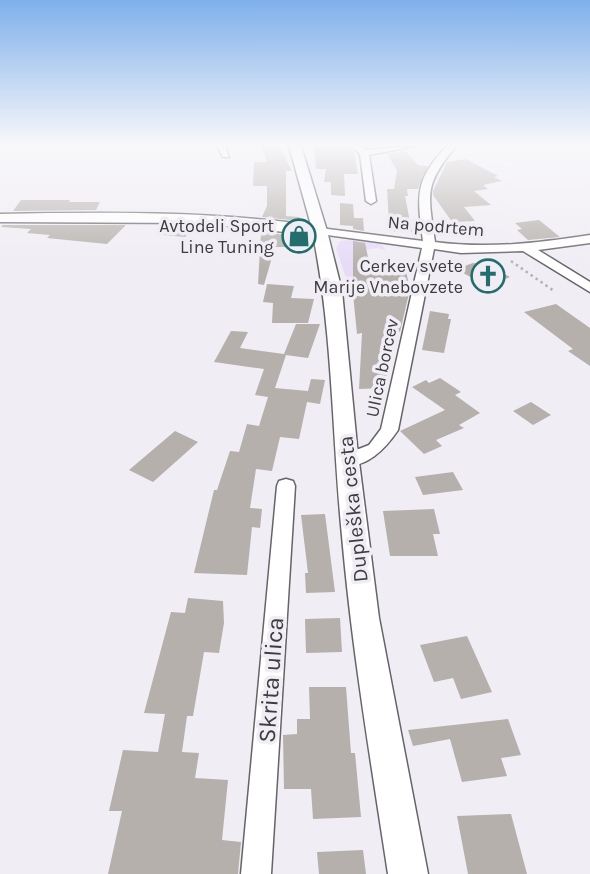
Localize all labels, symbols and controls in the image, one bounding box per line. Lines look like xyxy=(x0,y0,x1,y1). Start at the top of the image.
street label: Na podrtem xyxy=(387,211,485,241)
place label: Avtodeli Sport Line Tuning xyxy=(159,215,274,258)
shop icon: Avtodeli Sport Line Tuning xyxy=(280,217,318,255)
place label: Cerkev svete Marije Vnebovzete xyxy=(313,255,463,298)
church icon: Cerkev svete Marije Vnebovzete xyxy=(469,257,507,295)
street label: Ulica borcev xyxy=(361,317,403,419)
street label: Dupleška cesta xyxy=(333,435,373,583)
street label: Skrita ulica xyxy=(253,616,289,744)

